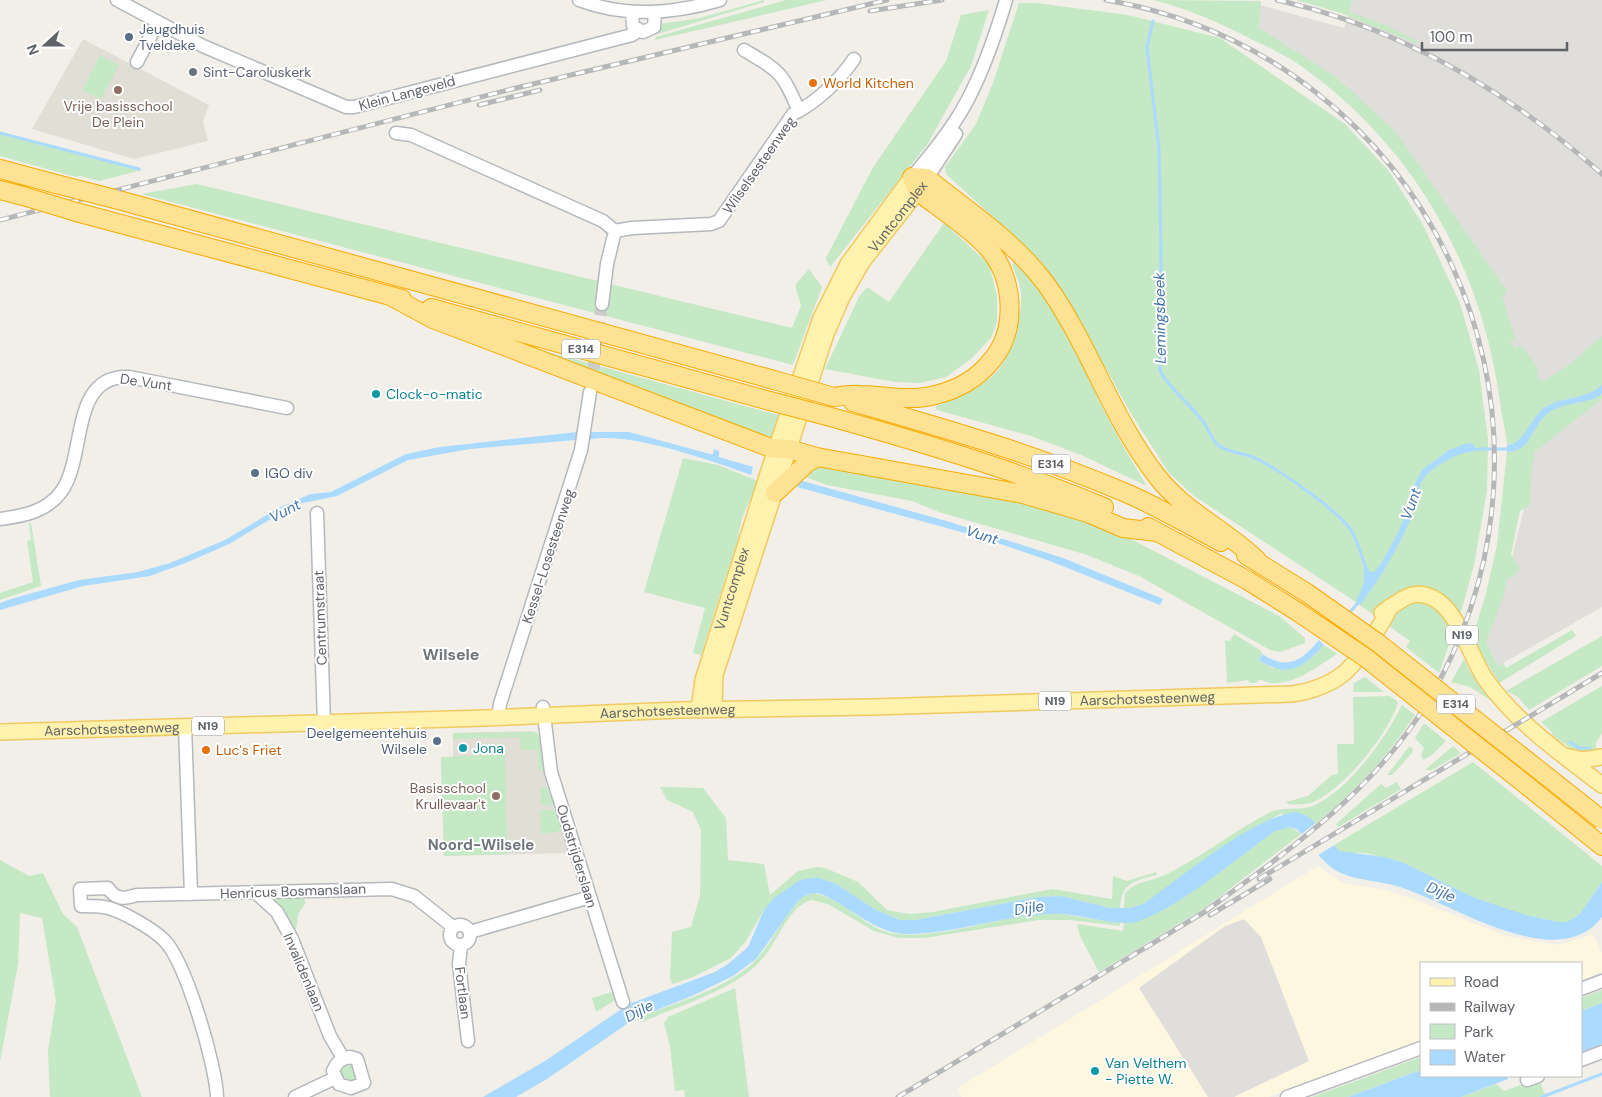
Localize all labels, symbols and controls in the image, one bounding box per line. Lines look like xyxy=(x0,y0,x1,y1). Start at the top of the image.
north arrow xyxy=(20,20,70,70)
place label: Jeugdhuis Tveldeke xyxy=(139,20,205,54)
scale bar xyxy=(1422,20,1567,52)
text: 100 m xyxy=(1430,27,1473,47)
marker: Jeugdhuis Tveldeke xyxy=(123,31,135,43)
text: N xyxy=(23,42,43,58)
place label: Sint-Caroluskerk xyxy=(203,63,311,81)
marker: Sint-Caroluskerk xyxy=(187,66,199,78)
street label: Klein Langeveld xyxy=(357,71,457,115)
place label: World Kitchen xyxy=(823,74,914,92)
marker: World Kitchen xyxy=(807,77,819,89)
marker: Vrije basisschool De Plein xyxy=(112,84,124,96)
place label: Vrije basisschool De Plein xyxy=(63,97,173,131)
street label: Wilselsesteenweg xyxy=(719,113,800,217)
street label: Vuntcomplex xyxy=(864,177,931,256)
water label: Lemingsbeek xyxy=(1149,272,1171,364)
road number: E314 xyxy=(562,339,600,358)
street label: De Vunt xyxy=(119,369,173,395)
place label: Clock-o-matic xyxy=(386,385,483,403)
marker: Clock-o-matic xyxy=(370,388,382,400)
road number: E314 xyxy=(1032,454,1070,474)
place label: IGO div xyxy=(265,464,314,482)
marker: IGO div xyxy=(249,467,261,479)
water label: Vunt xyxy=(1396,485,1426,523)
street label: Kessel-Losesteenweg xyxy=(518,486,578,626)
water label: Vunt xyxy=(266,494,304,528)
water label: Vunt xyxy=(963,520,1001,550)
street label: Vuntcomplex xyxy=(710,545,753,632)
street label: Centrumstraat xyxy=(309,570,331,666)
road number: N19 xyxy=(1446,626,1478,644)
district label: Wilsele xyxy=(423,644,480,665)
street label: Aarschotsesteenweg xyxy=(1079,687,1216,710)
road number: N19 xyxy=(1039,691,1071,710)
road number: E314 xyxy=(1437,694,1475,714)
street label: Aarschotsesteenweg xyxy=(600,700,736,722)
road number: N19 xyxy=(192,716,224,736)
street label: Aarschotsesteenweg xyxy=(44,718,180,740)
place label: Deelgemeentehuis Wilsele xyxy=(307,724,427,758)
marker: Deelgemeentehuis Wilsele xyxy=(431,735,443,747)
place label: Jona xyxy=(473,739,504,757)
place label: Luc's Friet xyxy=(216,741,282,759)
marker: Jona xyxy=(457,742,469,754)
marker: Luc's Friet xyxy=(200,744,212,756)
place label: Basisschool Krullevaar't xyxy=(410,779,486,813)
marker: Basisschool Krullevaar't xyxy=(490,790,502,802)
street label: Oudstrijderslaan xyxy=(553,802,601,910)
district label: Noord-Wilsele xyxy=(428,835,534,855)
water label: Dijle xyxy=(1423,877,1459,907)
street label: Henricus Bosmanslaan xyxy=(220,879,366,903)
water label: Dijle xyxy=(1013,896,1046,920)
street label: Invalidenlaan xyxy=(279,930,329,1014)
legend xyxy=(1420,962,1582,1077)
street label: Fortlaan xyxy=(451,966,475,1020)
text: Road xyxy=(1464,972,1499,992)
water label: Dijle xyxy=(621,995,657,1027)
text: Railway xyxy=(1464,997,1516,1017)
text: Park xyxy=(1464,1022,1494,1042)
text: Water xyxy=(1464,1047,1506,1067)
place label: Van Velthem - Piette W. xyxy=(1105,1054,1186,1088)
marker: Van Velthem - Piette W. xyxy=(1089,1065,1101,1077)

